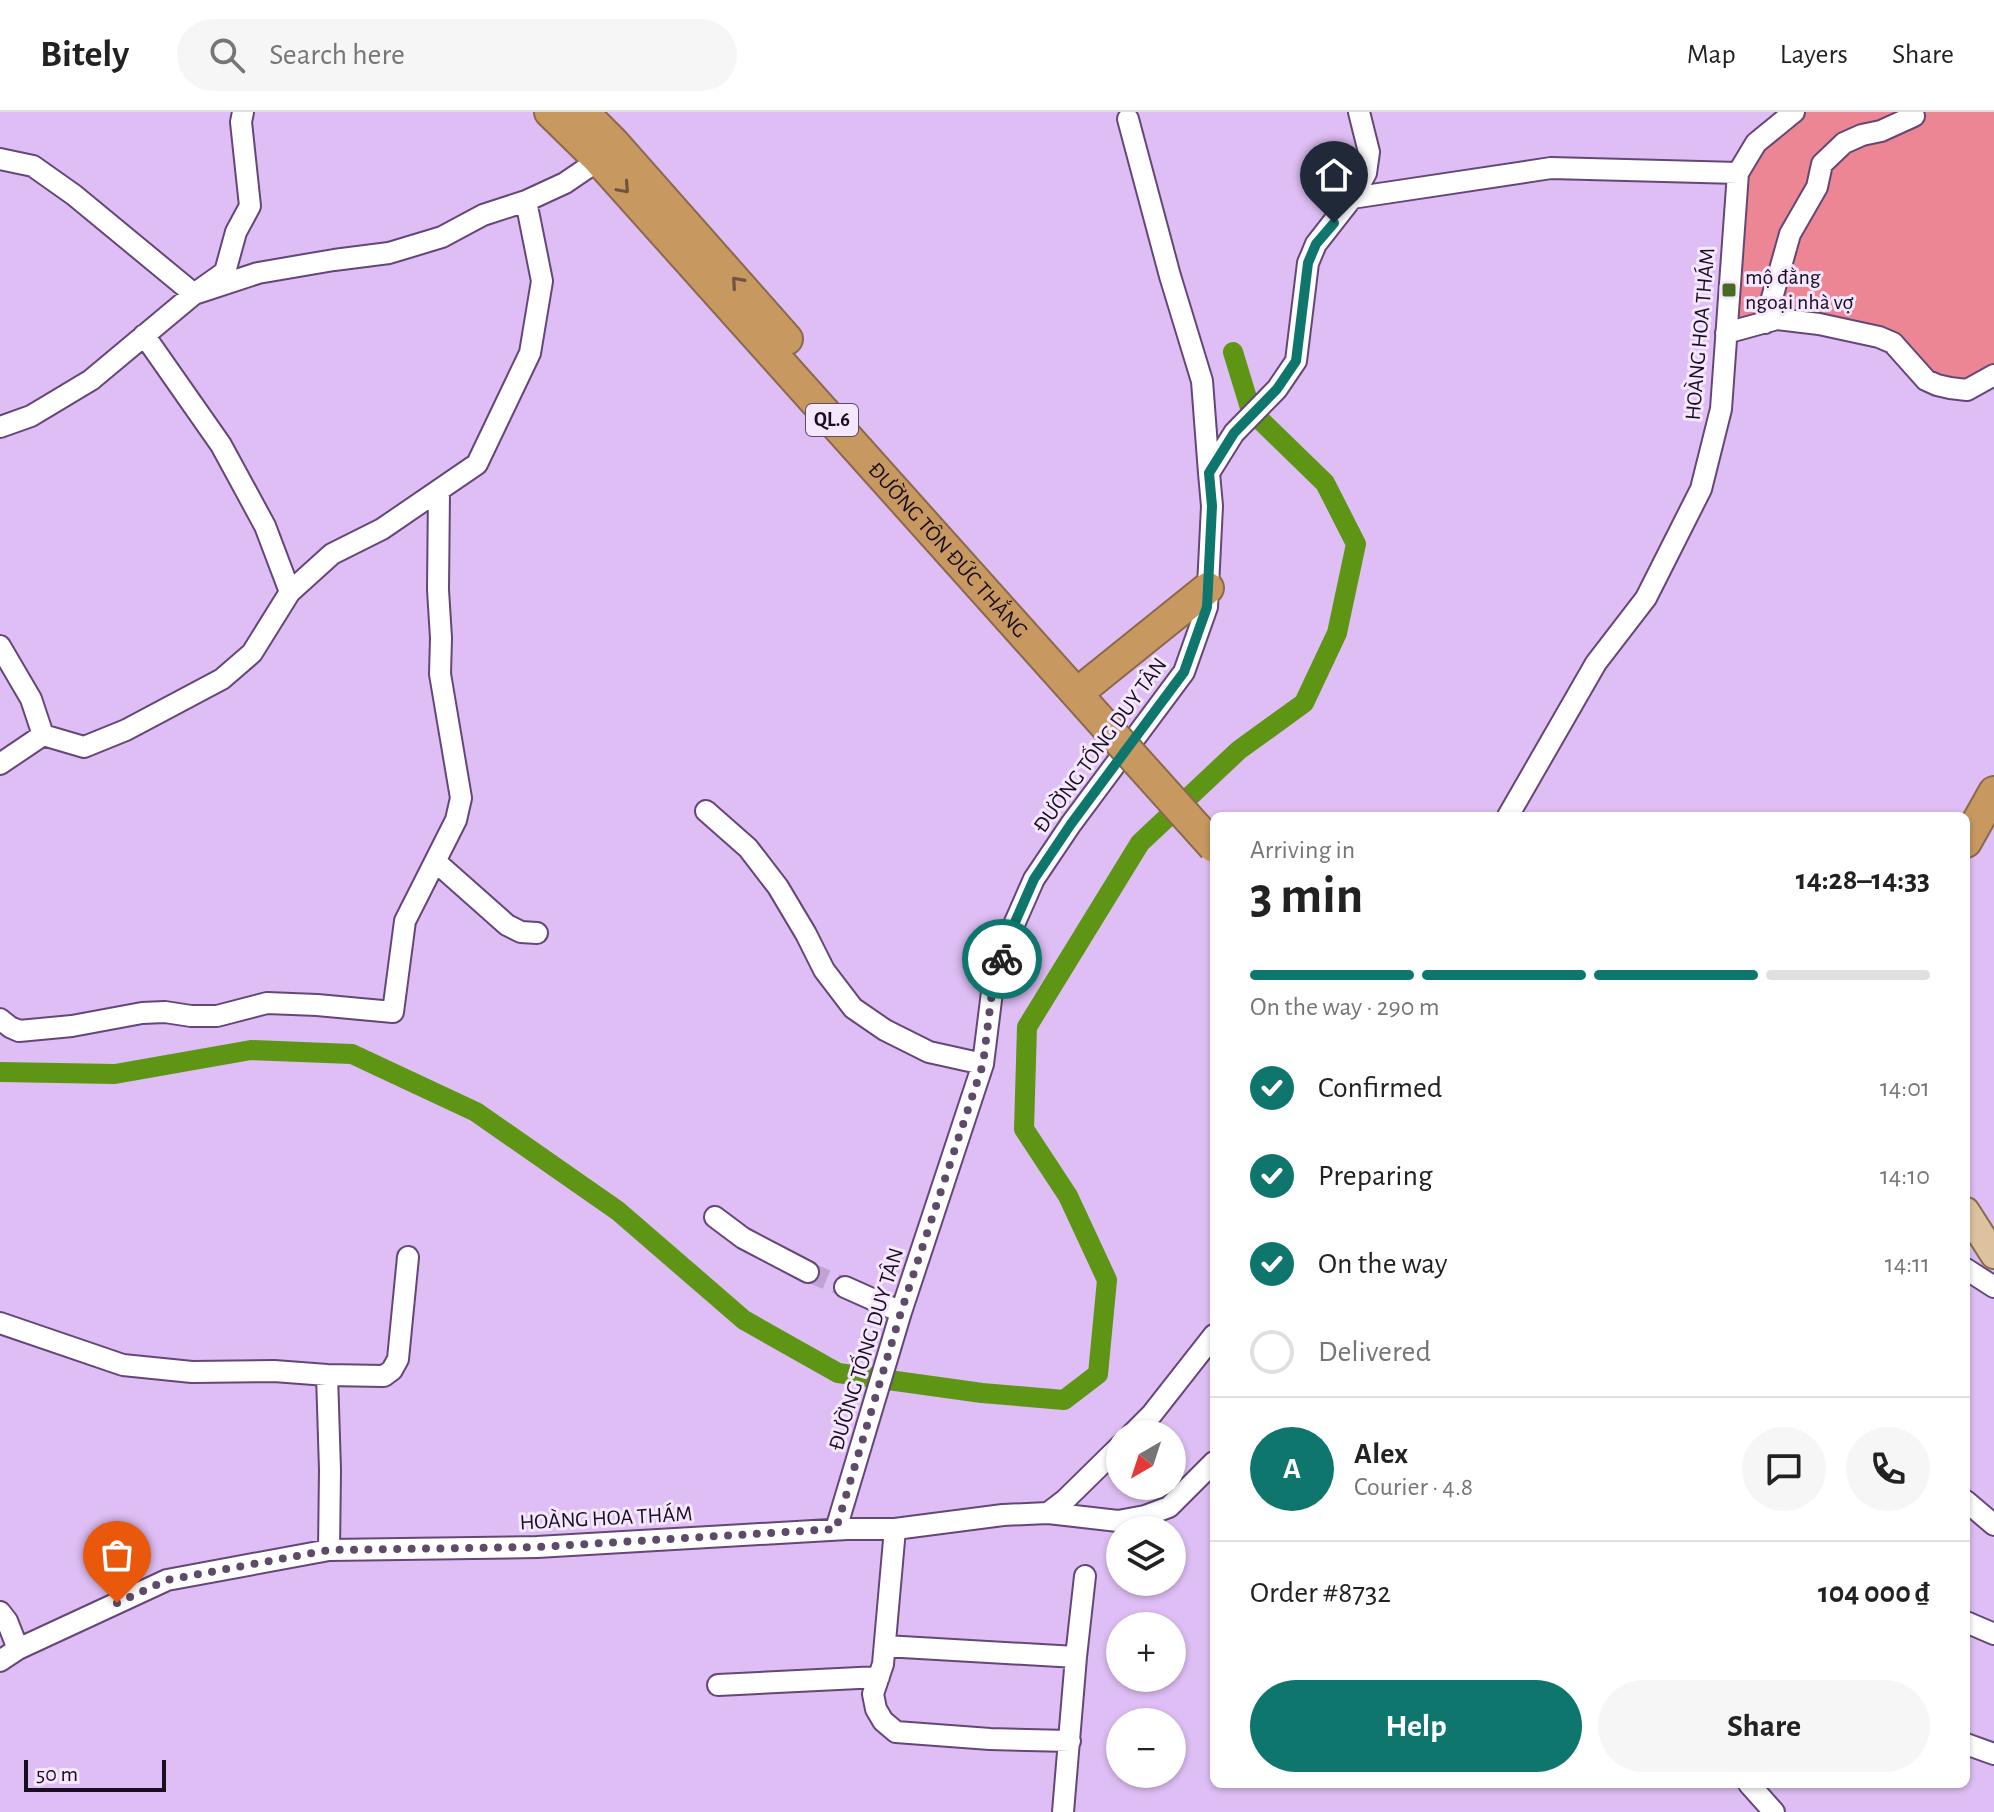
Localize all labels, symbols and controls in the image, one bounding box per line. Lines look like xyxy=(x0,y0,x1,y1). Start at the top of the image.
search box xyxy=(177,19,737,91)
icon: search xyxy=(205,33,249,77)
text: Bitely xyxy=(40,36,129,74)
text: Search here xyxy=(269,40,405,70)
text: Map xyxy=(1687,41,1736,69)
text: Layers xyxy=(1780,41,1848,69)
text: Share xyxy=(1892,41,1954,69)
pin xyxy=(1300,141,1368,223)
icon: home xyxy=(1312,153,1356,197)
one-way arrow xyxy=(614,179,628,194)
street label: HOÀNG HOA THÁM xyxy=(1681,247,1719,421)
place label: mộ đằng ngoại nhà vợ xyxy=(1745,266,1854,313)
one-way arrow xyxy=(732,277,746,292)
marker: mộ đằng ngoại nhà vợ xyxy=(1720,281,1738,299)
road number: QL.6 xyxy=(806,404,858,436)
street label: ĐƯỜNG TÔN ĐỨC THẮNG xyxy=(864,458,1032,642)
street label: ĐƯỜNG TỐNG DUY TÂN xyxy=(1027,652,1171,837)
text: Arriving in xyxy=(1250,837,1355,863)
text: 14:28–14:33 xyxy=(1796,865,1930,895)
text: 3 min xyxy=(1250,870,1363,922)
courier xyxy=(962,919,1042,999)
icon: bike xyxy=(980,937,1024,981)
text: On the way · 290 m xyxy=(1250,994,1440,1020)
icon: check xyxy=(1250,1066,1294,1110)
text: Confirmed xyxy=(1318,1073,1442,1103)
text: 14:01 xyxy=(1880,1075,1930,1101)
icon: check xyxy=(1250,1154,1294,1198)
text: Preparing xyxy=(1318,1161,1433,1191)
text: 14:10 xyxy=(1880,1163,1930,1189)
icon: check xyxy=(1250,1242,1294,1286)
street label: ĐƯỜNG TỐNG DUY TÂN xyxy=(822,1244,907,1453)
text: On the way xyxy=(1318,1249,1447,1279)
text: 14:11 xyxy=(1885,1251,1930,1277)
text: Delivered xyxy=(1318,1337,1431,1367)
north arrow xyxy=(1106,1420,1186,1500)
map controls xyxy=(1106,1420,1186,1788)
button: chat xyxy=(1742,1427,1826,1511)
button: phone xyxy=(1846,1427,1930,1511)
text: Alex xyxy=(1354,1439,1408,1469)
text: A xyxy=(1283,1454,1301,1484)
text: Courier · 4.8 xyxy=(1354,1474,1473,1500)
street label: HOÀNG HOA THÁM xyxy=(519,1501,693,1534)
button: layers xyxy=(1106,1516,1186,1596)
pin xyxy=(83,1521,151,1603)
icon: bag xyxy=(95,1533,139,1577)
text: Order #8732 xyxy=(1250,1578,1391,1608)
text: 104 000 ₫ xyxy=(1818,1578,1930,1608)
button: + xyxy=(1106,1612,1186,1692)
button: Help xyxy=(1250,1680,1582,1772)
button: Share xyxy=(1598,1680,1930,1772)
button: − xyxy=(1106,1708,1186,1788)
scale bar xyxy=(24,1756,166,1792)
text: 50 m xyxy=(36,1763,78,1785)

